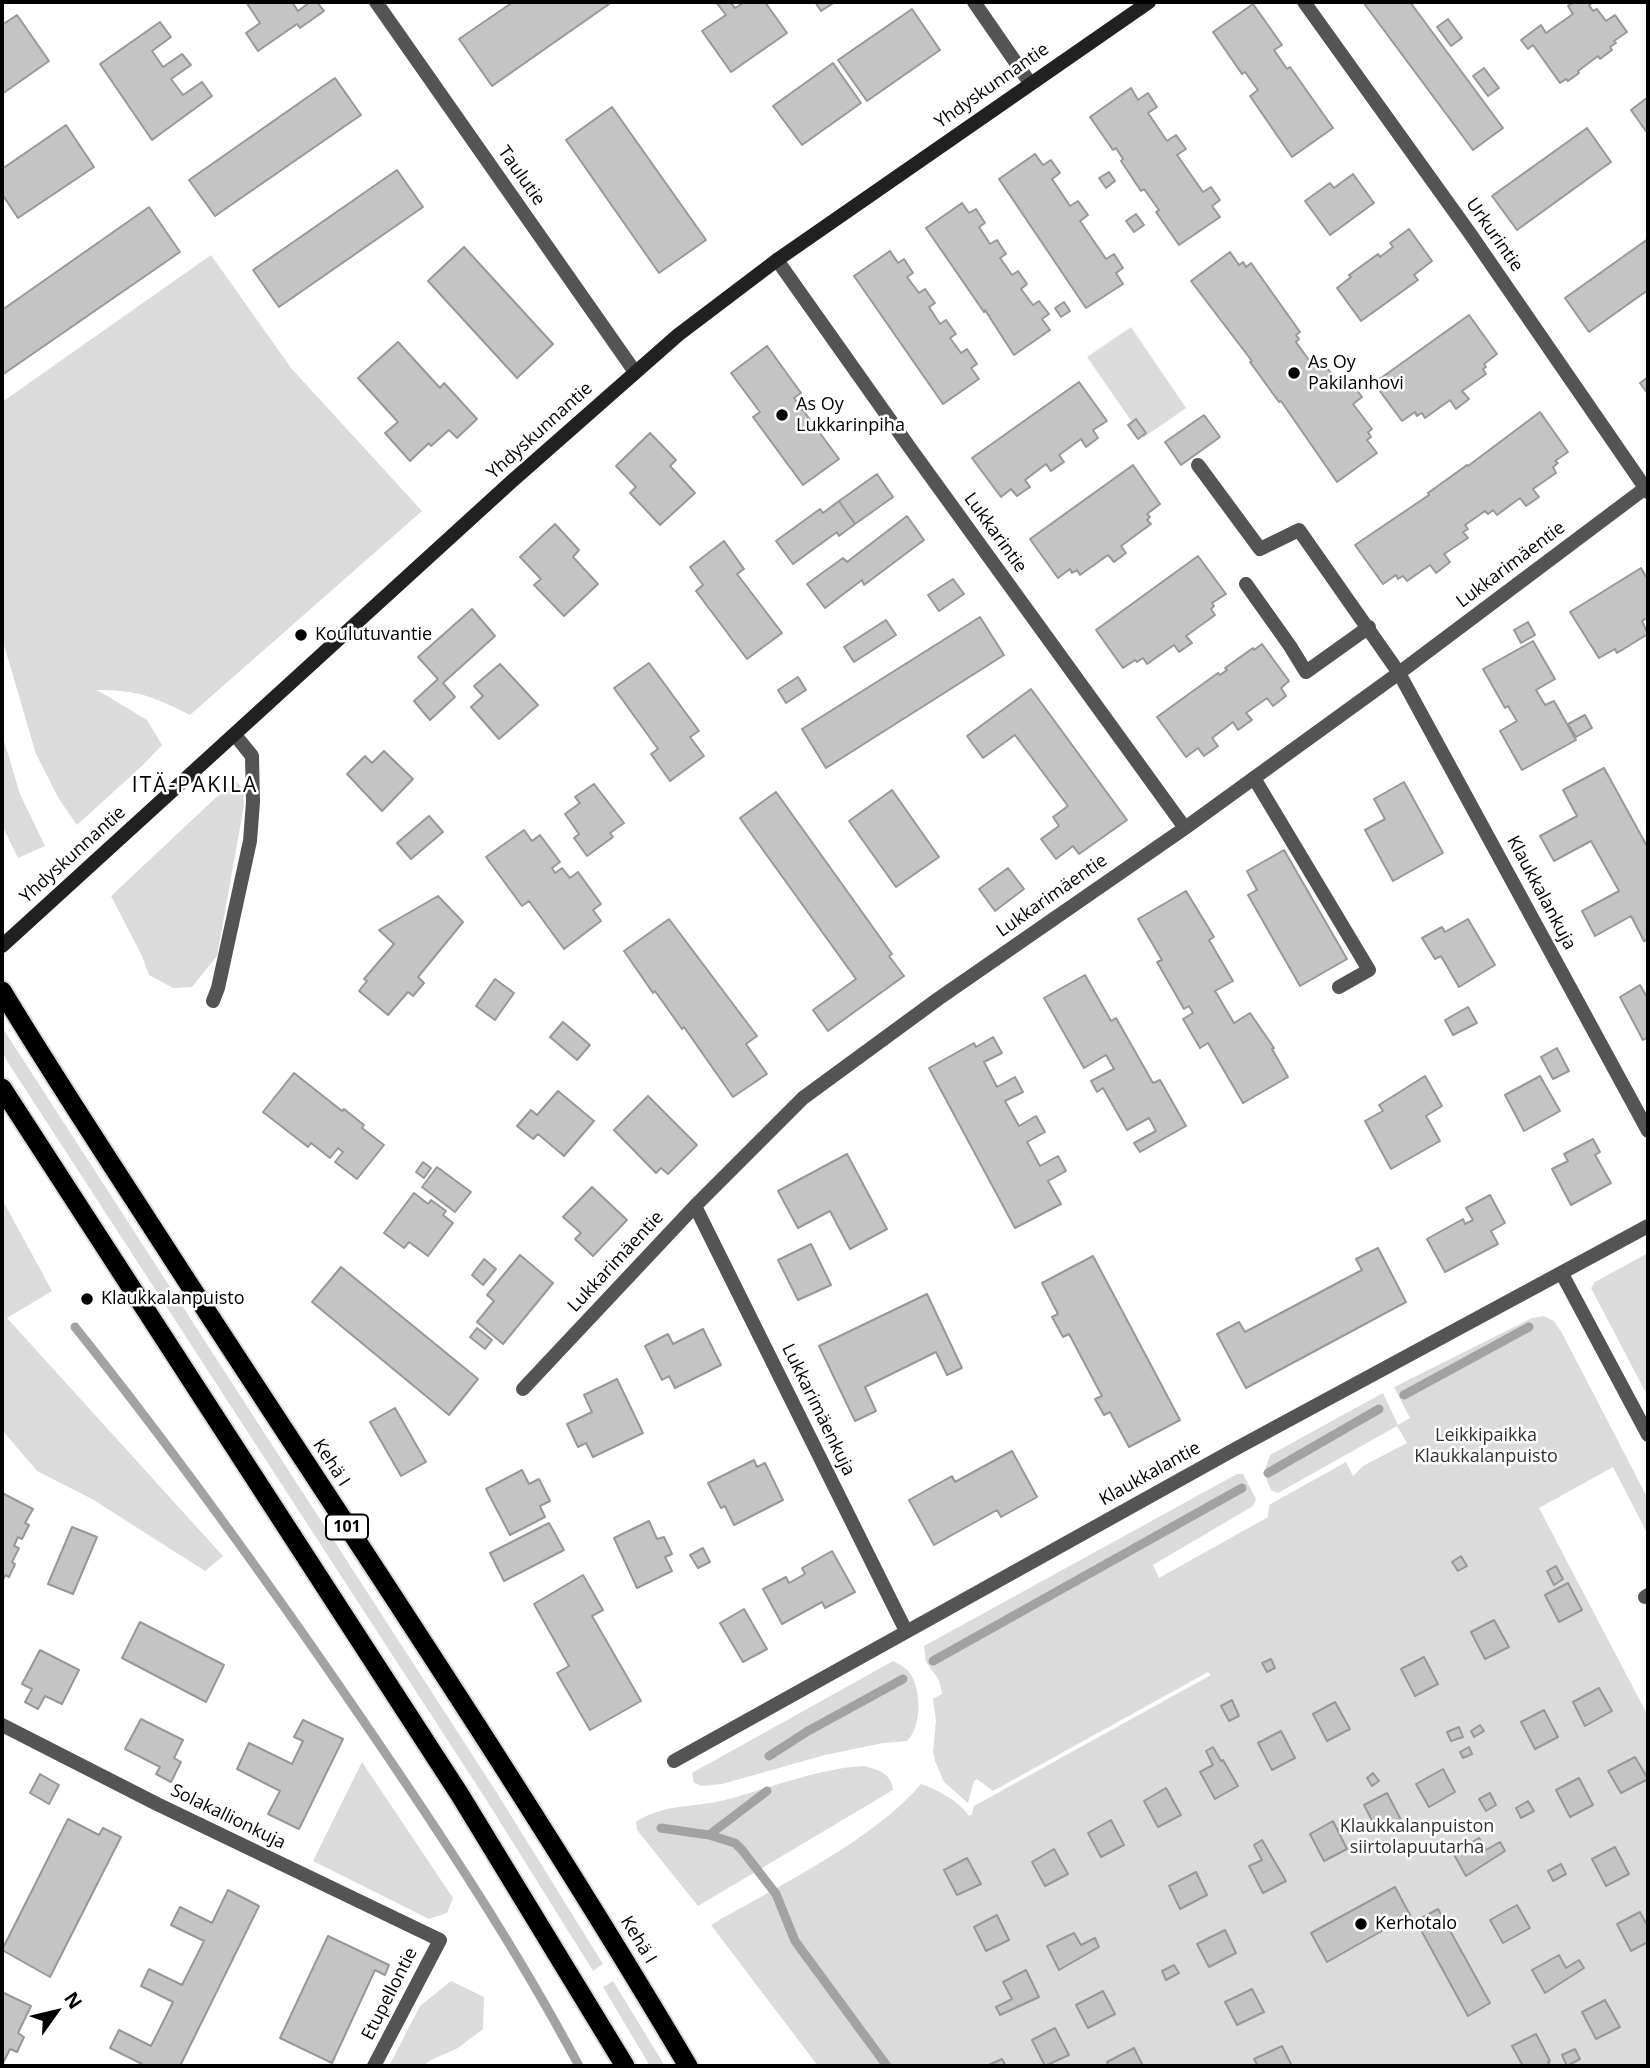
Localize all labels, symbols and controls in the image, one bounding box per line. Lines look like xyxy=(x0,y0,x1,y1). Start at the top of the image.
street label: Yhdyskunnantie xyxy=(931,39,1053,133)
street label: Taulutie xyxy=(493,142,549,210)
street label: Urkurintie xyxy=(1461,194,1527,276)
place label: As Oy Pakilanhovi xyxy=(1308,352,1404,394)
marker: As Oy Pakilanhovi xyxy=(1286,365,1302,381)
street label: Yhdyskunnantie xyxy=(483,378,597,484)
place label: As Oy Lukkarinpiha xyxy=(796,394,905,436)
marker: As Oy Lukkarinpiha xyxy=(774,407,790,423)
street label: Lukkarintie xyxy=(959,489,1031,577)
street label: Lukkarimäentie xyxy=(1453,517,1569,613)
place label: Koulutuvantie xyxy=(315,624,432,646)
marker: Koulutuvantie xyxy=(293,627,309,643)
district label: ITÄ-PAKILA xyxy=(133,773,257,799)
street label: Yhdyskunnantie xyxy=(16,802,130,908)
street label: Klaukkalankuja xyxy=(1502,832,1580,954)
street label: Lukkarimäentie xyxy=(993,850,1111,942)
street label: Lukkarimäentie xyxy=(564,1207,668,1317)
place label: Klaukkalanpuisto xyxy=(101,1288,245,1310)
marker: Klaukkalanpuisto xyxy=(79,1291,95,1307)
street label: Lukkarimäenkuja xyxy=(777,1341,859,1479)
park label: Leikkipaikka Klaukkalanpuisto xyxy=(1414,1425,1558,1468)
street label: Kehä I xyxy=(308,1435,354,1491)
street label: Klaukkalantie xyxy=(1096,1437,1204,1511)
road number: 101 xyxy=(326,1514,368,1540)
street label: Solakallionkuja xyxy=(167,1780,289,1854)
park label: Klaukkalanpuiston siirtolapuutarha xyxy=(1340,1816,1494,1858)
street label: Kehä I xyxy=(615,1912,661,1968)
place label: Kerhotalo xyxy=(1375,1913,1457,1935)
marker: Kerhotalo xyxy=(1353,1916,1369,1932)
street label: Etupellontie xyxy=(358,1944,422,2044)
north arrow xyxy=(21,1977,91,2047)
text: N xyxy=(58,1987,89,2014)

